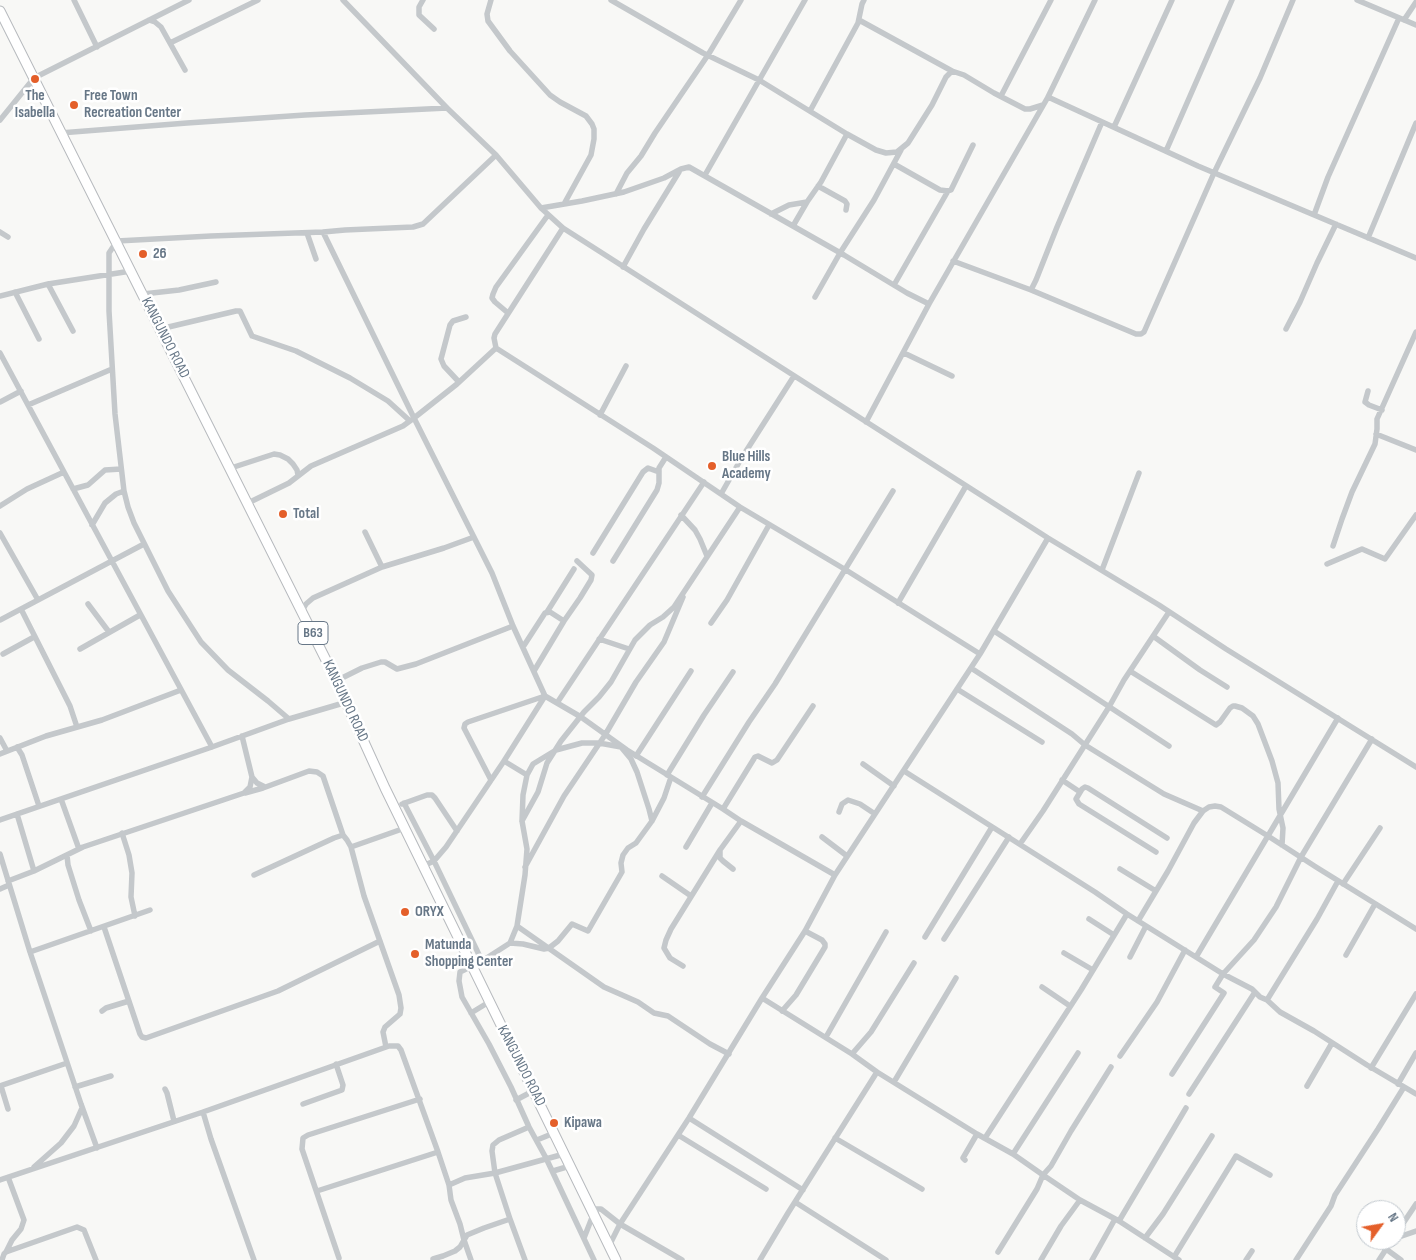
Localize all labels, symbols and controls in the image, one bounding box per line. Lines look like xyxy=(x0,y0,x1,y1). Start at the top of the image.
marker: The Isabella xyxy=(29,73,41,85)
place label: The Isabella xyxy=(15,87,55,122)
place label: Free Town Recreation Center xyxy=(84,87,181,122)
marker: Free Town Recreation Center xyxy=(68,99,80,111)
place label: 26 xyxy=(153,245,167,263)
marker: 26 xyxy=(137,248,149,260)
street label: KANGUNDO ROAD xyxy=(137,294,193,382)
place label: Blue Hills Academy xyxy=(722,448,771,483)
marker: Blue Hills Academy xyxy=(706,460,718,472)
place label: Total xyxy=(293,505,319,523)
marker: Total xyxy=(277,508,289,520)
road number: B63 xyxy=(298,622,328,644)
street label: KANGUNDO ROAD xyxy=(318,657,372,745)
place label: ORYX xyxy=(415,903,444,921)
marker: ORYX xyxy=(399,906,411,918)
place label: Matunda Shopping Center xyxy=(425,936,513,971)
marker: Matunda Shopping Center xyxy=(409,948,421,960)
street label: KANGUNDO ROAD xyxy=(493,1022,549,1110)
place label: Kipawa xyxy=(564,1114,602,1132)
marker: Kipawa xyxy=(548,1117,560,1129)
north arrow xyxy=(1356,1200,1406,1250)
text: N xyxy=(1384,1210,1402,1225)

